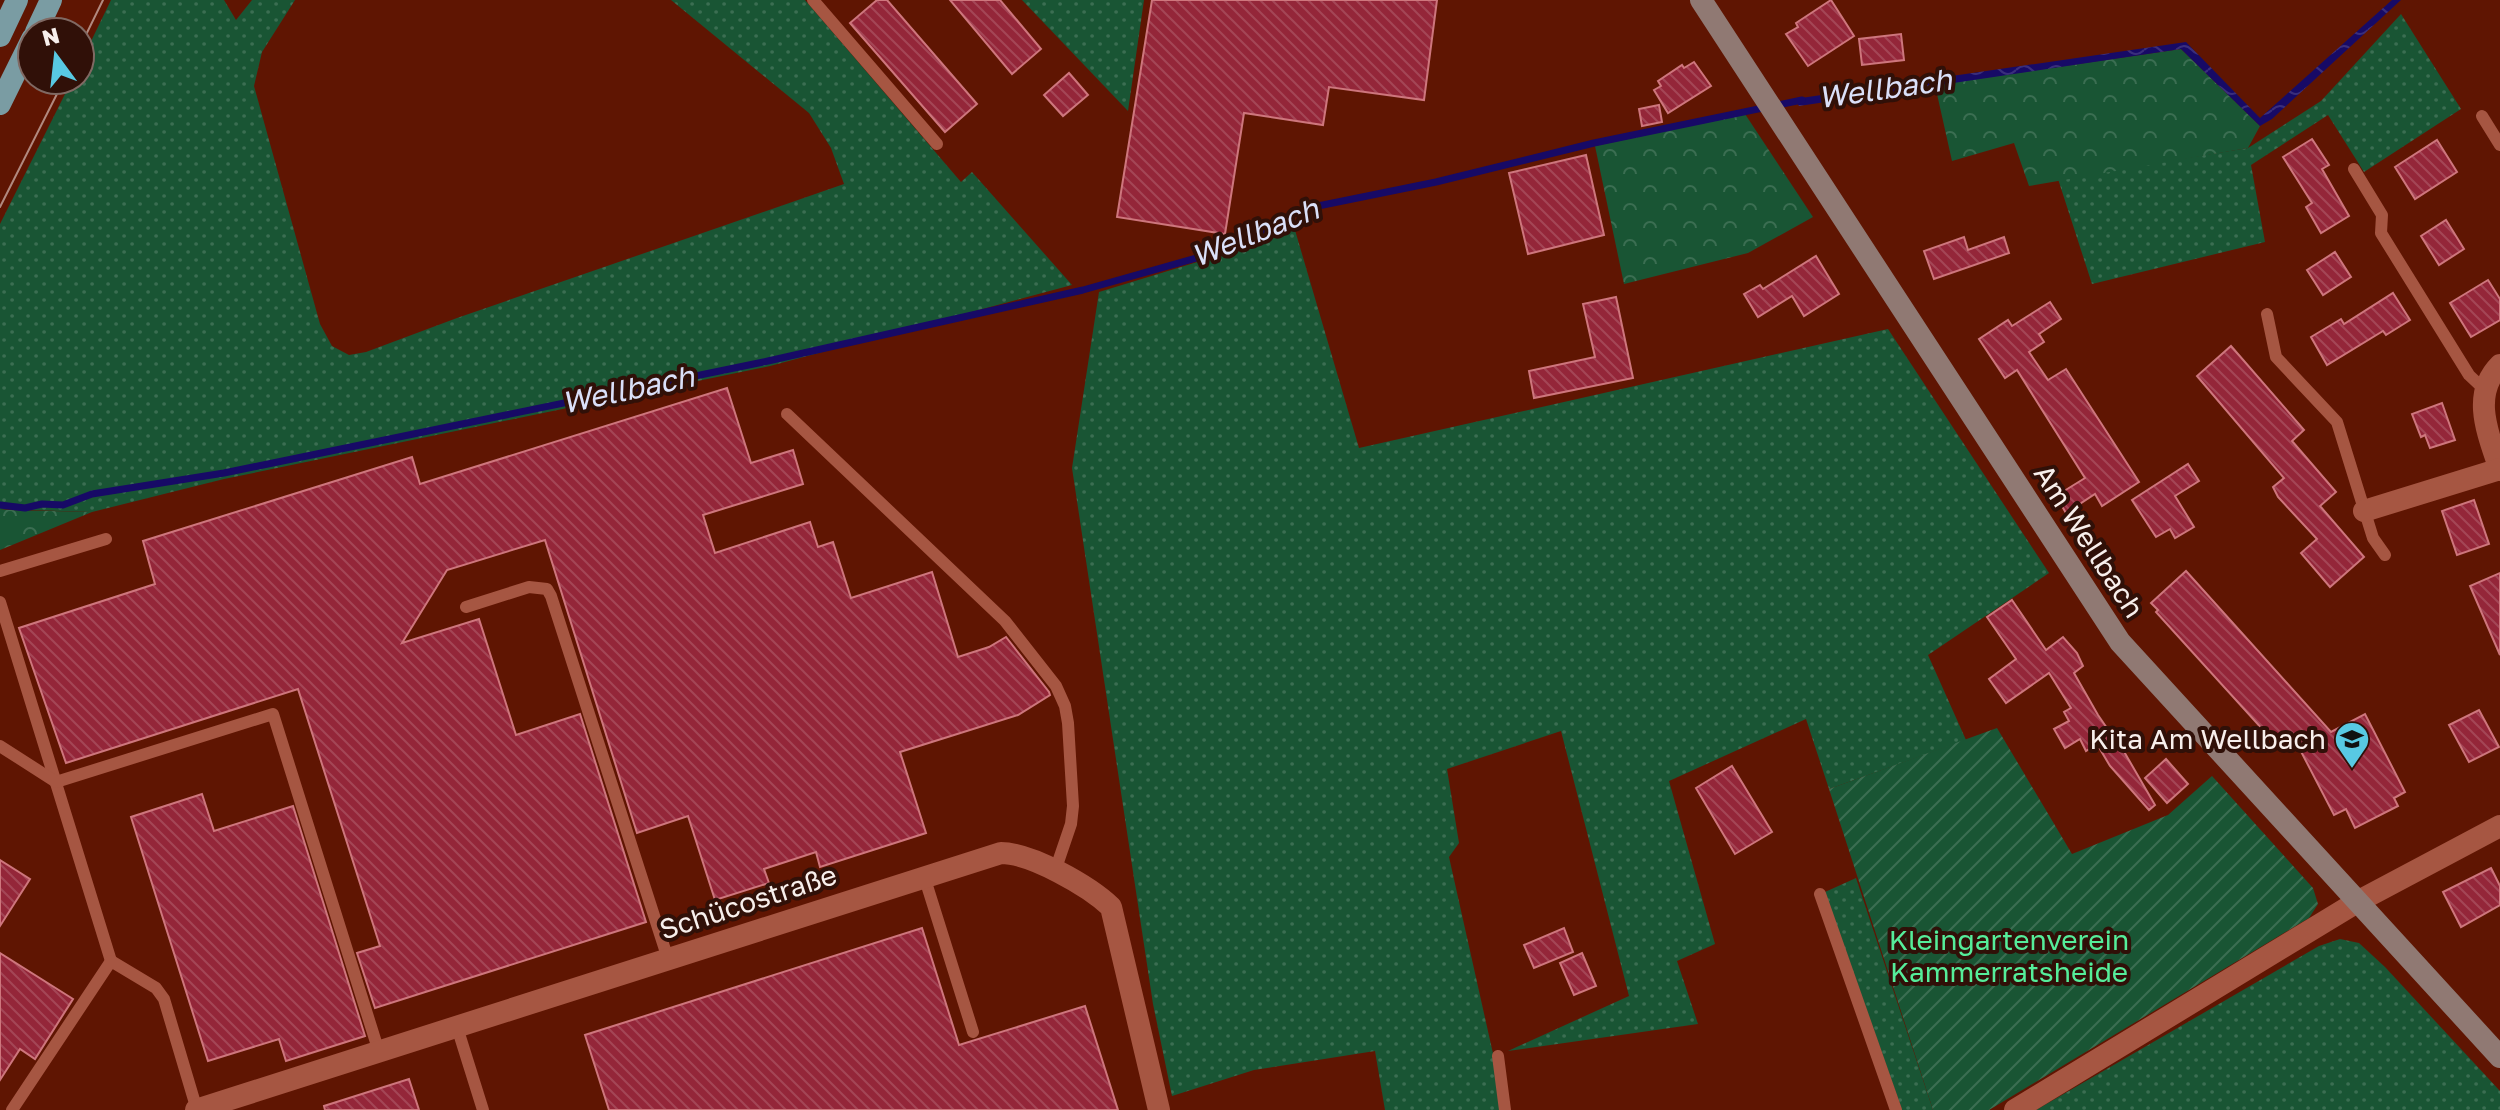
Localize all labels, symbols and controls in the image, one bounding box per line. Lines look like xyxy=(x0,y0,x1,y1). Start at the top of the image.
north arrow xyxy=(16,16,96,96)
text: N xyxy=(39,21,62,51)
water label: Wellbach xyxy=(1816,61,1955,115)
water label: Wellbach xyxy=(1186,190,1325,274)
water label: Wellbach xyxy=(558,357,699,421)
street label: Am Wellbach xyxy=(2028,458,2151,624)
school or university icon: Kita Am Wellbach xyxy=(2333,720,2371,770)
place label: Kita Am Wellbach xyxy=(2089,722,2326,755)
street label: Schücostraße xyxy=(655,857,841,946)
park label: Kleingartenverein Kammerratsheide xyxy=(1889,923,2129,988)

